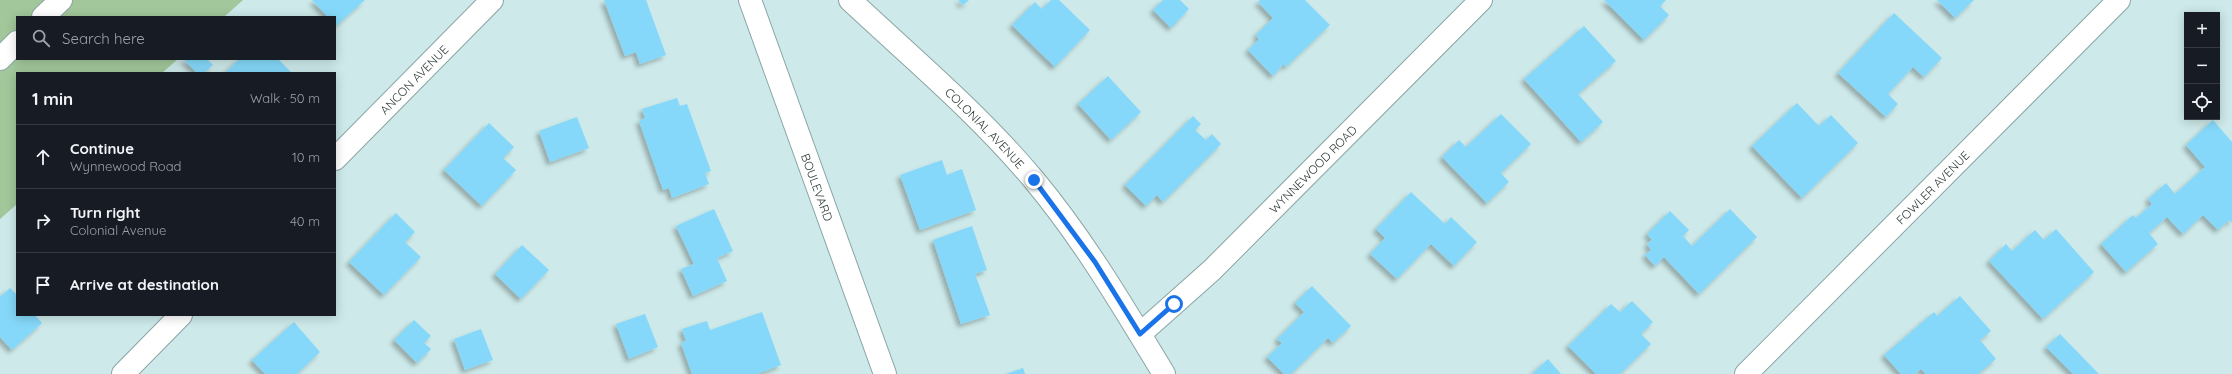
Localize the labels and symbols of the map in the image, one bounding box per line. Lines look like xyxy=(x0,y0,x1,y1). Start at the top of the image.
street label: ANCON AVENUE xyxy=(376,41,451,117)
street label: COLONIAL AVENUE xyxy=(942,84,1028,171)
street label: WYNNEWOOD ROAD xyxy=(1266,122,1360,216)
street label: FOWLER AVENUE xyxy=(1893,147,1972,227)
street label: BOULEVARD xyxy=(798,151,837,223)
route end xyxy=(1025,171,1043,189)
route start xyxy=(1165,295,1183,313)

